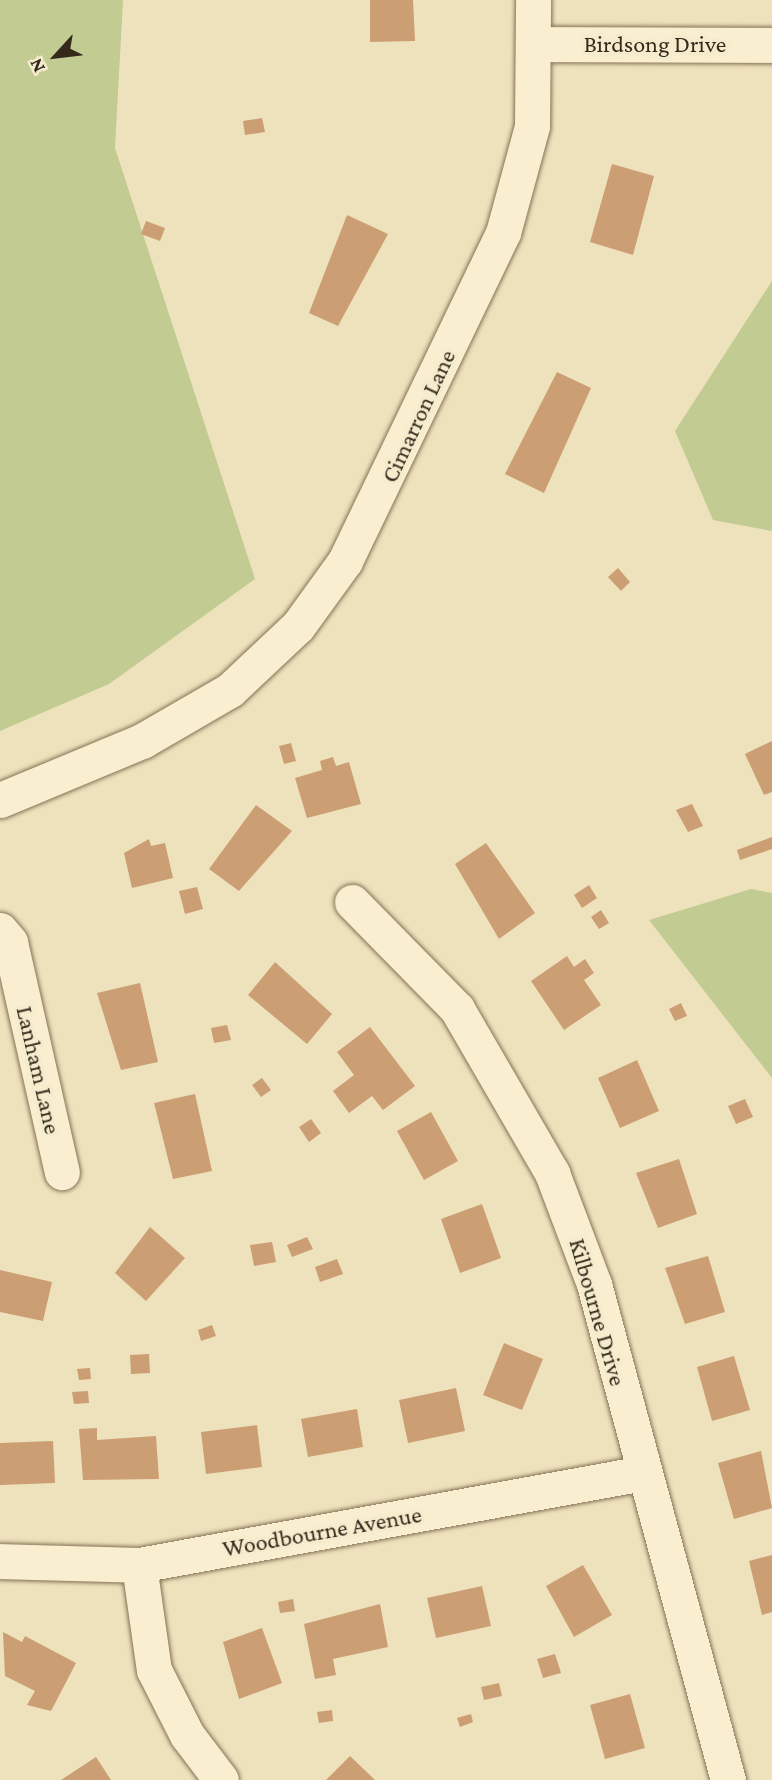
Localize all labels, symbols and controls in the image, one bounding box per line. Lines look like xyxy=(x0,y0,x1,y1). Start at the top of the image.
north arrow xyxy=(21,21,91,91)
street label: Birdsong Drive xyxy=(584,30,726,58)
text: N xyxy=(25,55,49,76)
street label: Cimarron Lane xyxy=(375,345,461,487)
street label: Lanham Lane xyxy=(10,1003,68,1137)
street label: Kilbourne Drive xyxy=(563,1235,633,1389)
street label: Woodbourne Avenue xyxy=(220,1499,424,1563)

